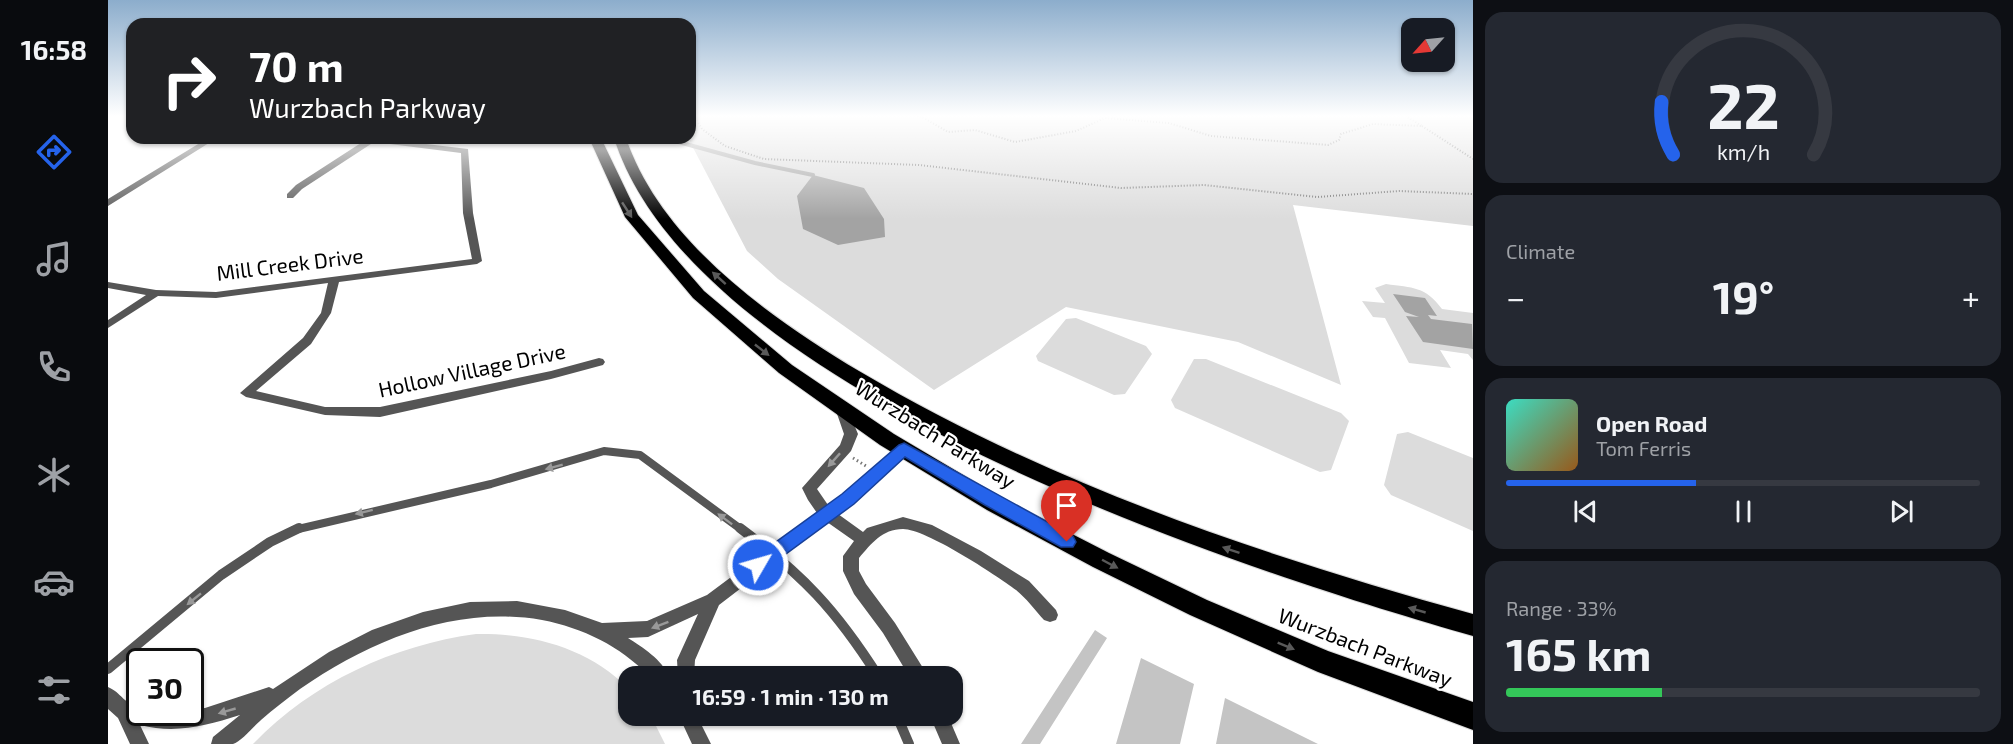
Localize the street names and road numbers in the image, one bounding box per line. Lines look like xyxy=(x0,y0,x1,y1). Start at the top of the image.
street label: Mill Creek Drive xyxy=(215,242,365,285)
street label: Hollow Village Drive xyxy=(376,337,568,402)
street label: Wurzbach Parkway xyxy=(851,374,1021,493)
street label: Wurzbach Parkway xyxy=(1275,602,1456,691)

